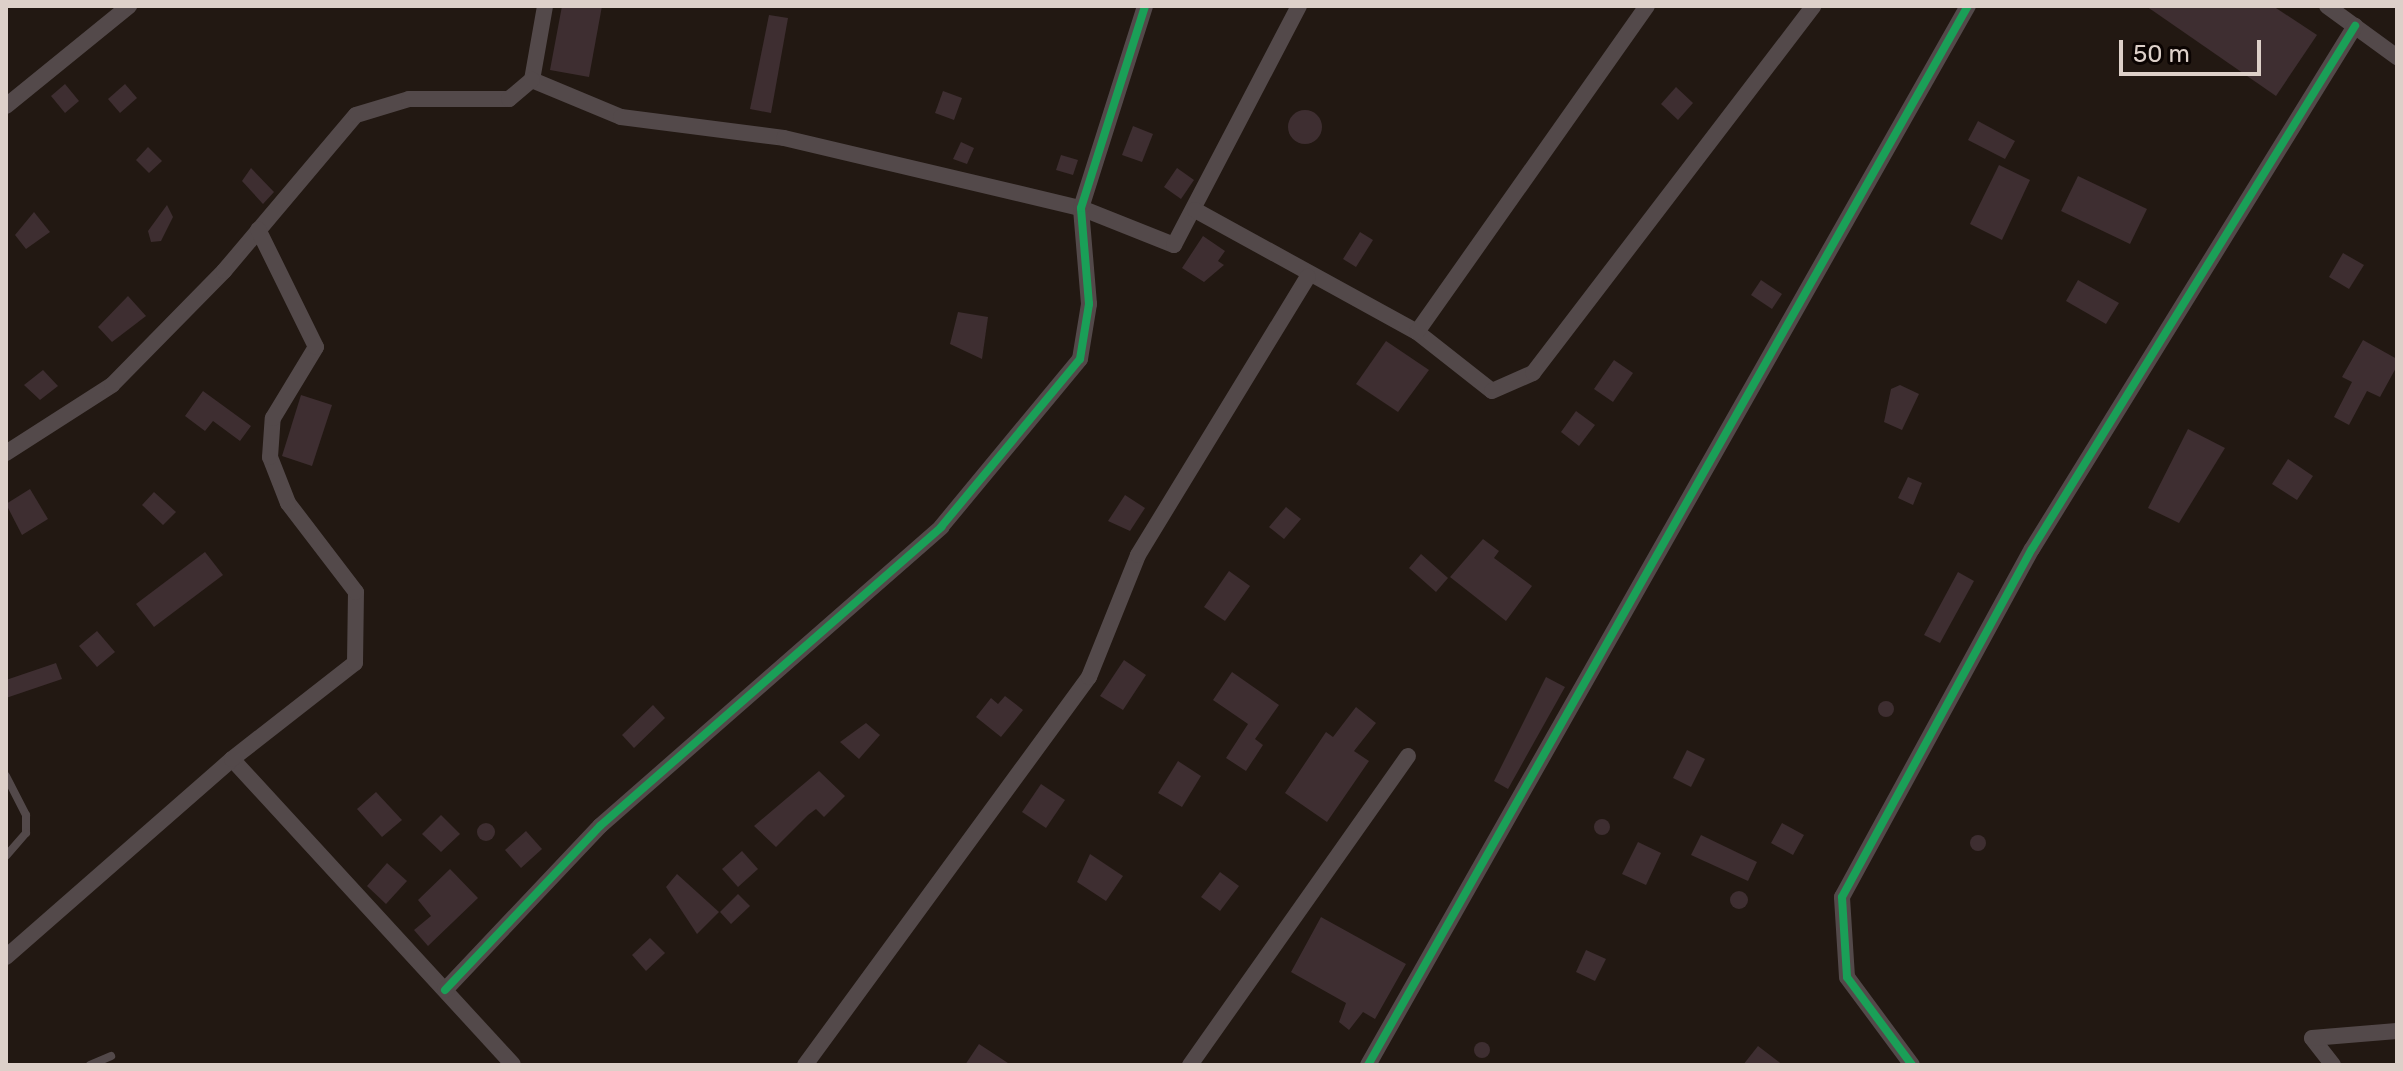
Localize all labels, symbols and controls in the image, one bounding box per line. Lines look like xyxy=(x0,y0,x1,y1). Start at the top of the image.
scale bar xyxy=(2123,24,2265,74)
text: 50 m xyxy=(2133,40,2190,68)

